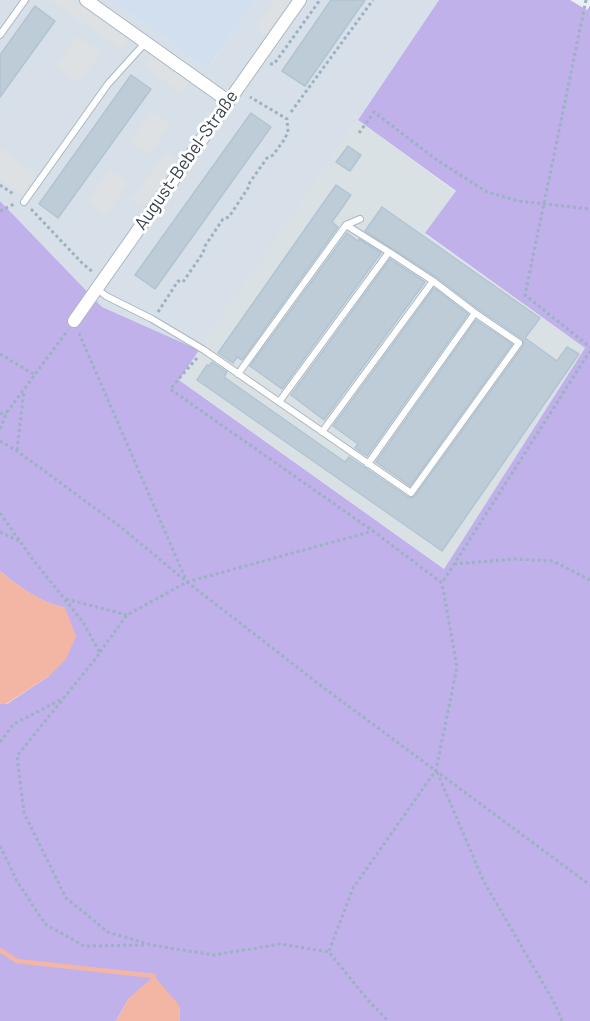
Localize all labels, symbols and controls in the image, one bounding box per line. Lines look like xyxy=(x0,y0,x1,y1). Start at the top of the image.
street label: August-Bebel-Straße xyxy=(130,86,242,234)

